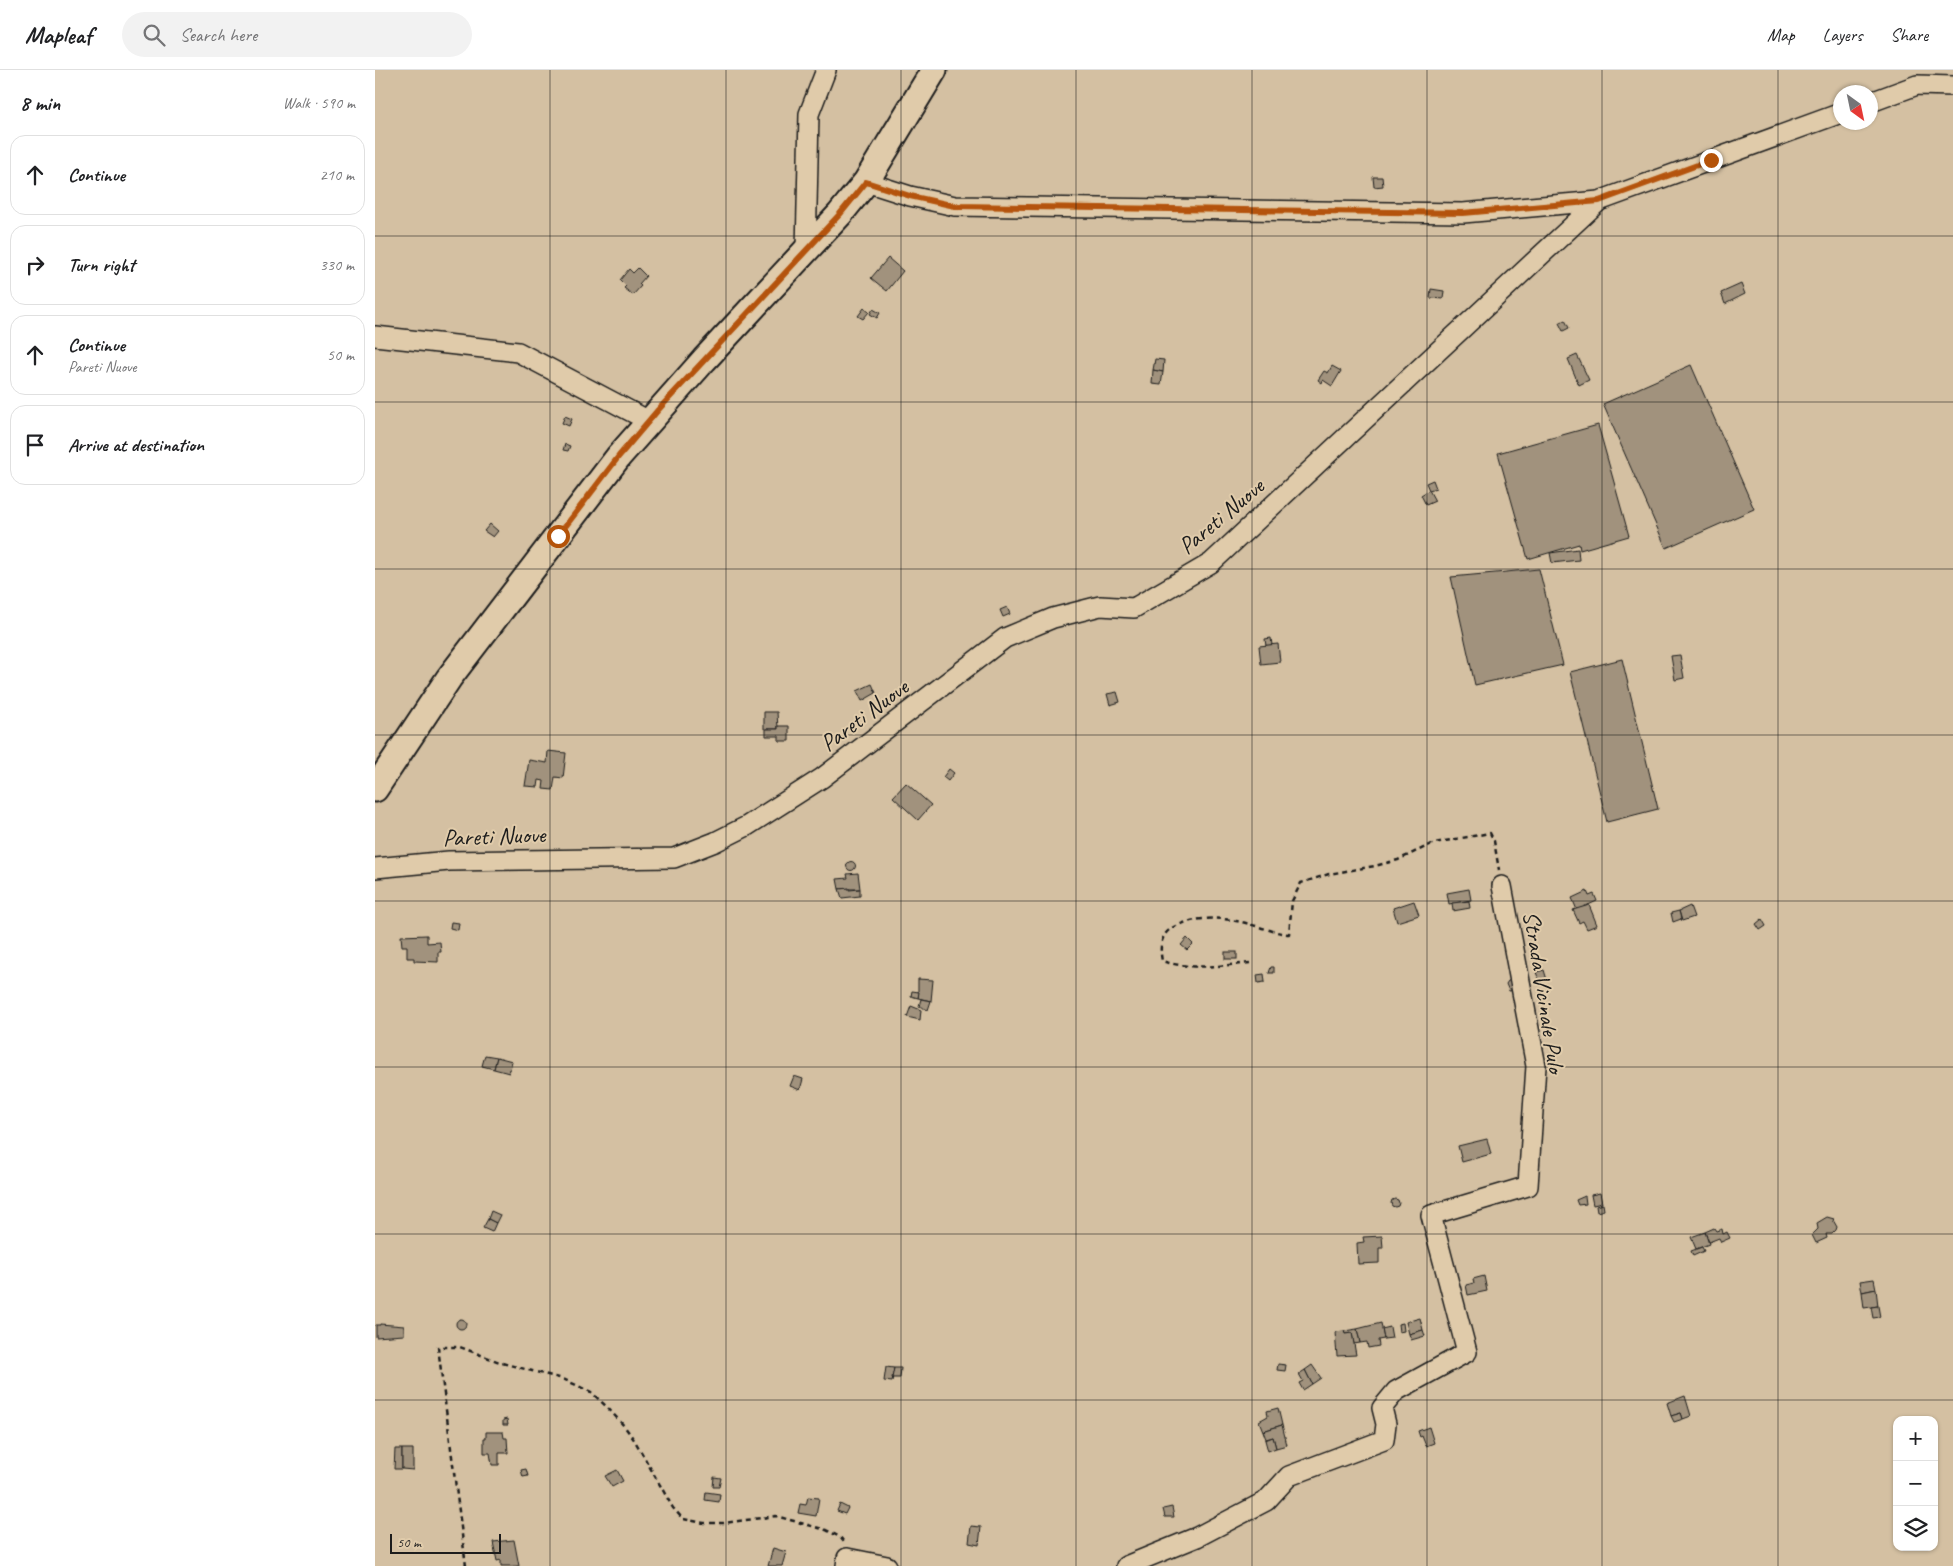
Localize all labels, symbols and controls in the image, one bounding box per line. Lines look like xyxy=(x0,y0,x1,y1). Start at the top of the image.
search box xyxy=(122,12,472,57)
text: Mapleaf xyxy=(25,20,92,50)
icon: search xyxy=(140,21,168,49)
text: Search here xyxy=(180,23,257,47)
text: Map xyxy=(1767,24,1795,46)
text: Layers xyxy=(1823,24,1862,46)
text: Share xyxy=(1890,24,1928,46)
north arrow xyxy=(1833,85,1878,130)
text: 8 min xyxy=(20,90,60,116)
text: Walk · 590 m xyxy=(283,93,355,113)
route end xyxy=(1700,149,1723,172)
icon: ahead xyxy=(21,161,49,189)
text: Continue xyxy=(68,163,125,187)
text: 210 m xyxy=(320,165,354,185)
icon: right xyxy=(21,251,49,279)
text: Turn right xyxy=(68,253,135,277)
text: 330 m xyxy=(320,255,354,275)
text: Continue xyxy=(68,333,125,357)
icon: ahead xyxy=(21,341,49,369)
text: 50 m xyxy=(327,345,354,365)
text: Pareti Nuove xyxy=(68,357,137,377)
icon: arrive xyxy=(21,431,49,459)
text: Arrive at destination xyxy=(68,433,204,457)
street label: Pareti Nuove xyxy=(1172,470,1272,561)
route start xyxy=(547,525,570,548)
street label: Pareti Nuove xyxy=(814,671,916,758)
street label: Pareti Nuove xyxy=(442,819,548,853)
street label: Strada Vicinale Pulo xyxy=(1516,909,1572,1078)
map controls xyxy=(1893,1416,1938,1551)
button: + xyxy=(1893,1416,1938,1461)
button: − xyxy=(1893,1461,1938,1506)
button: layers xyxy=(1893,1506,1938,1551)
scale bar xyxy=(390,1531,501,1554)
text: 50 m xyxy=(397,1534,421,1551)

